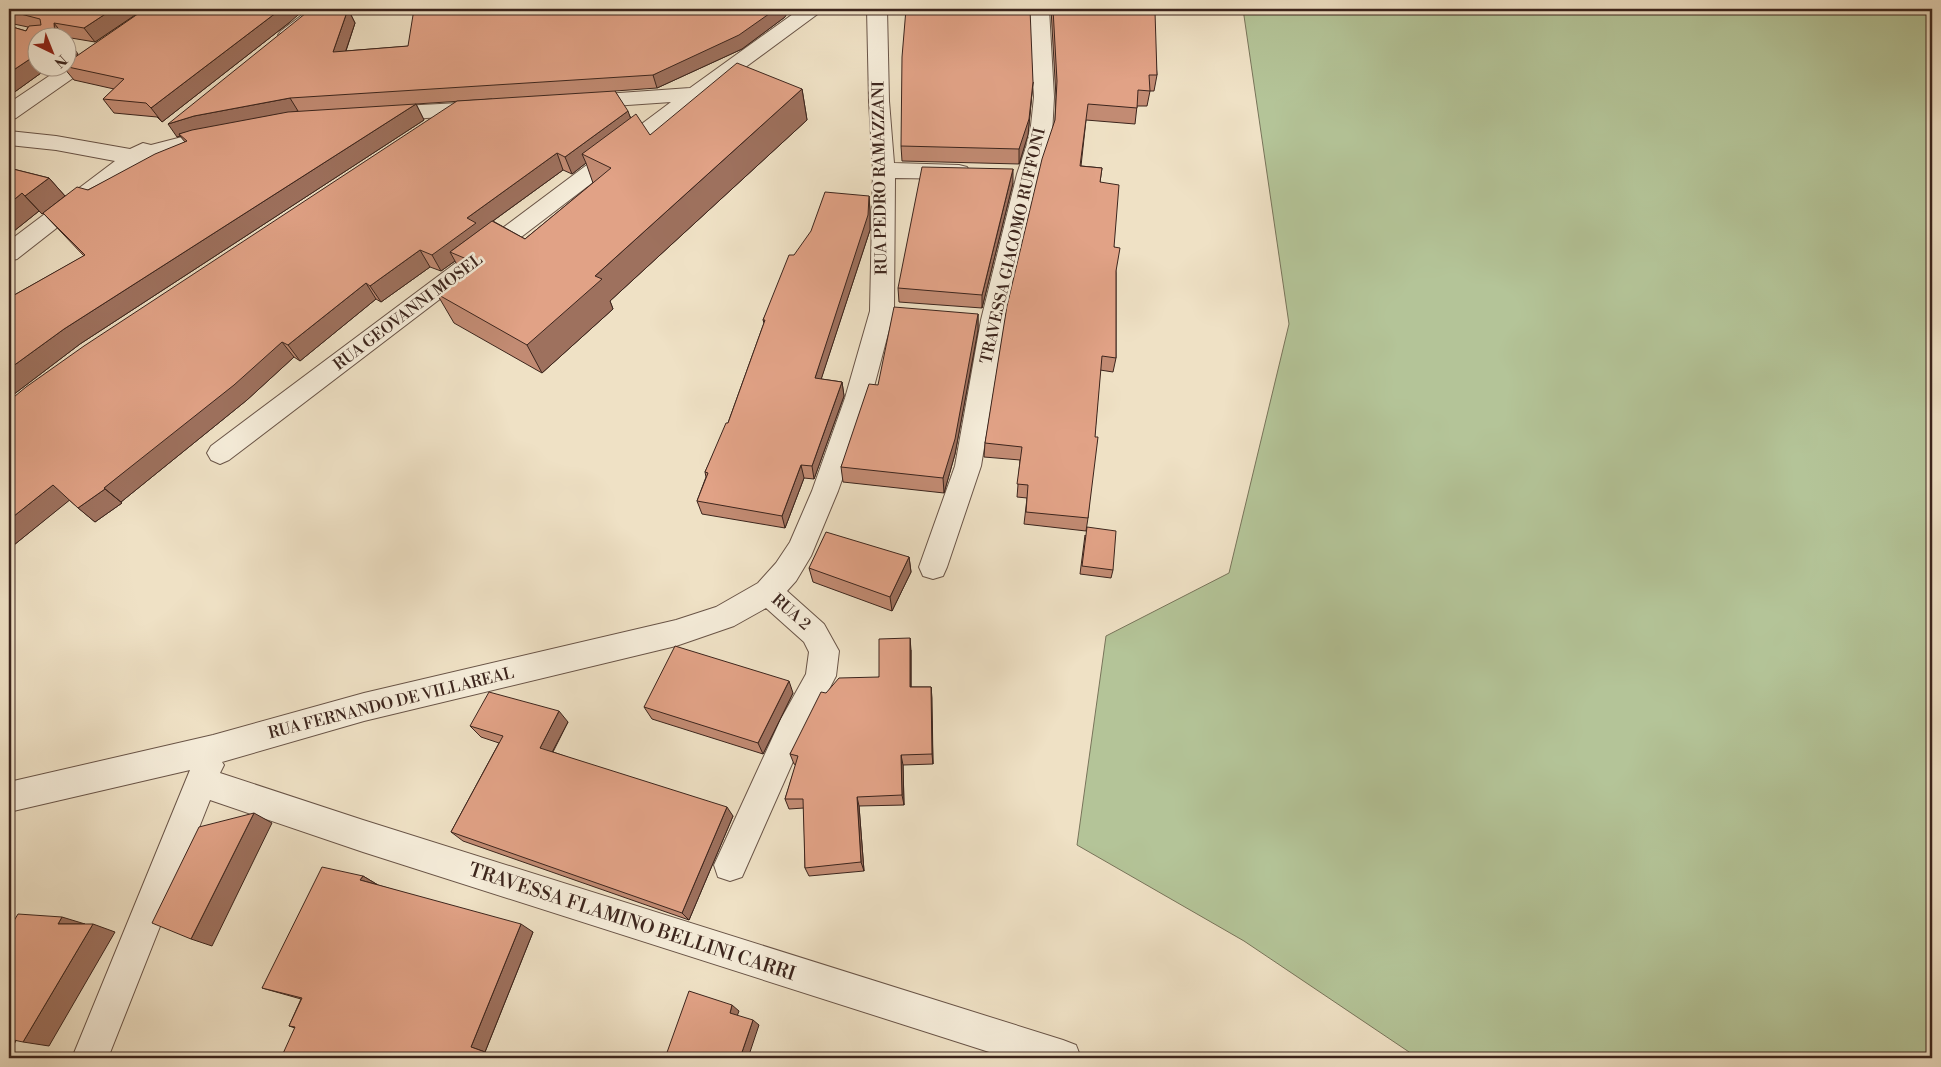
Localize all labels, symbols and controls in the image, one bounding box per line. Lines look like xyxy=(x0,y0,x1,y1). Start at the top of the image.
north arrow xyxy=(28,28,78,78)
text: N xyxy=(50,50,70,71)
street label: RUA PEDRO RAMAZZANI xyxy=(868,81,892,275)
street label: TRAVESSA GIACOMO RUFFONI xyxy=(976,126,1050,366)
street label: RUA GEOVANNI MOSEL xyxy=(329,249,487,375)
street label: RUA 2 xyxy=(767,590,815,634)
street label: RUA FERNANDO DE VILLAREAL xyxy=(266,663,516,743)
street label: TRAVESSA FLAMINO BELLINI CARRI xyxy=(466,858,798,986)

